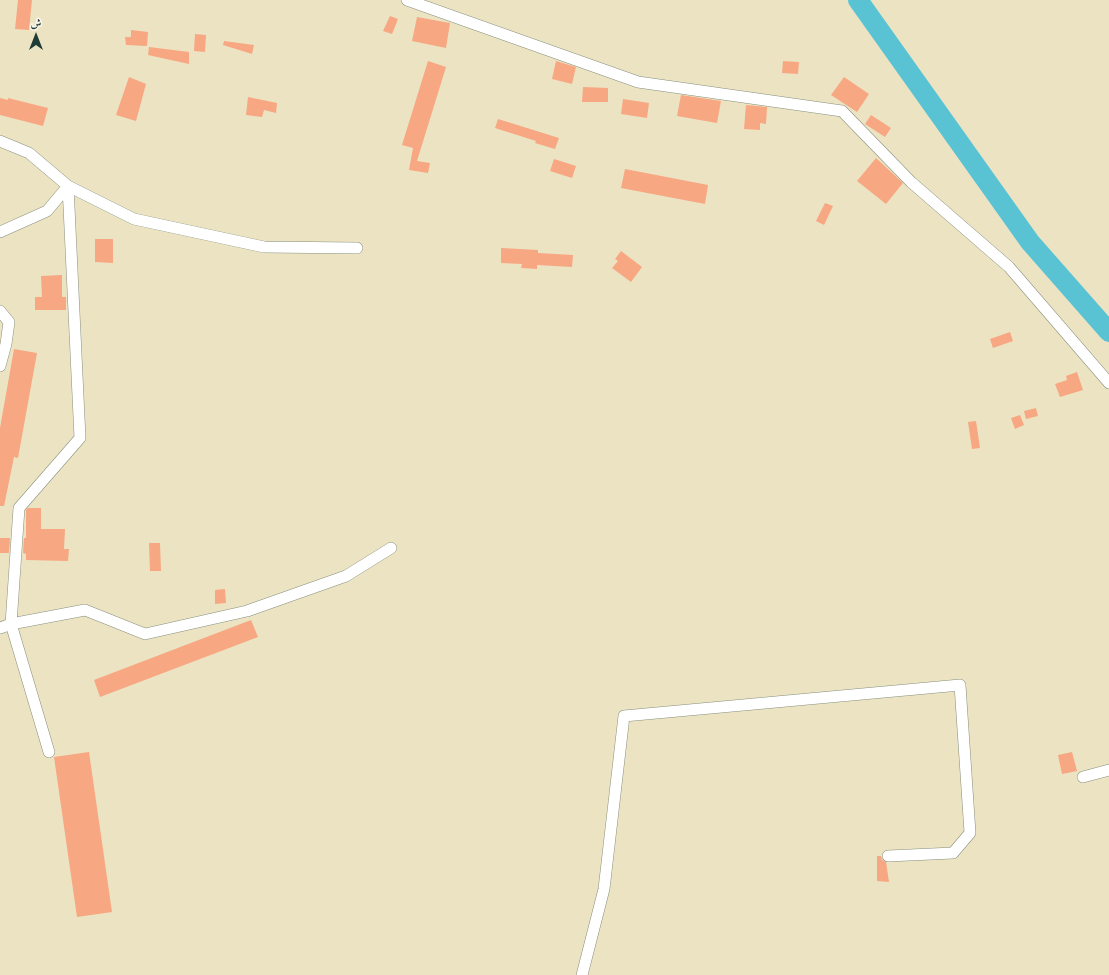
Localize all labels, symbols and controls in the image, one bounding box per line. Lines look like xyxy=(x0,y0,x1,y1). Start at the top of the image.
north arrow xyxy=(16,16,56,56)
text: ش xyxy=(31,17,41,30)

